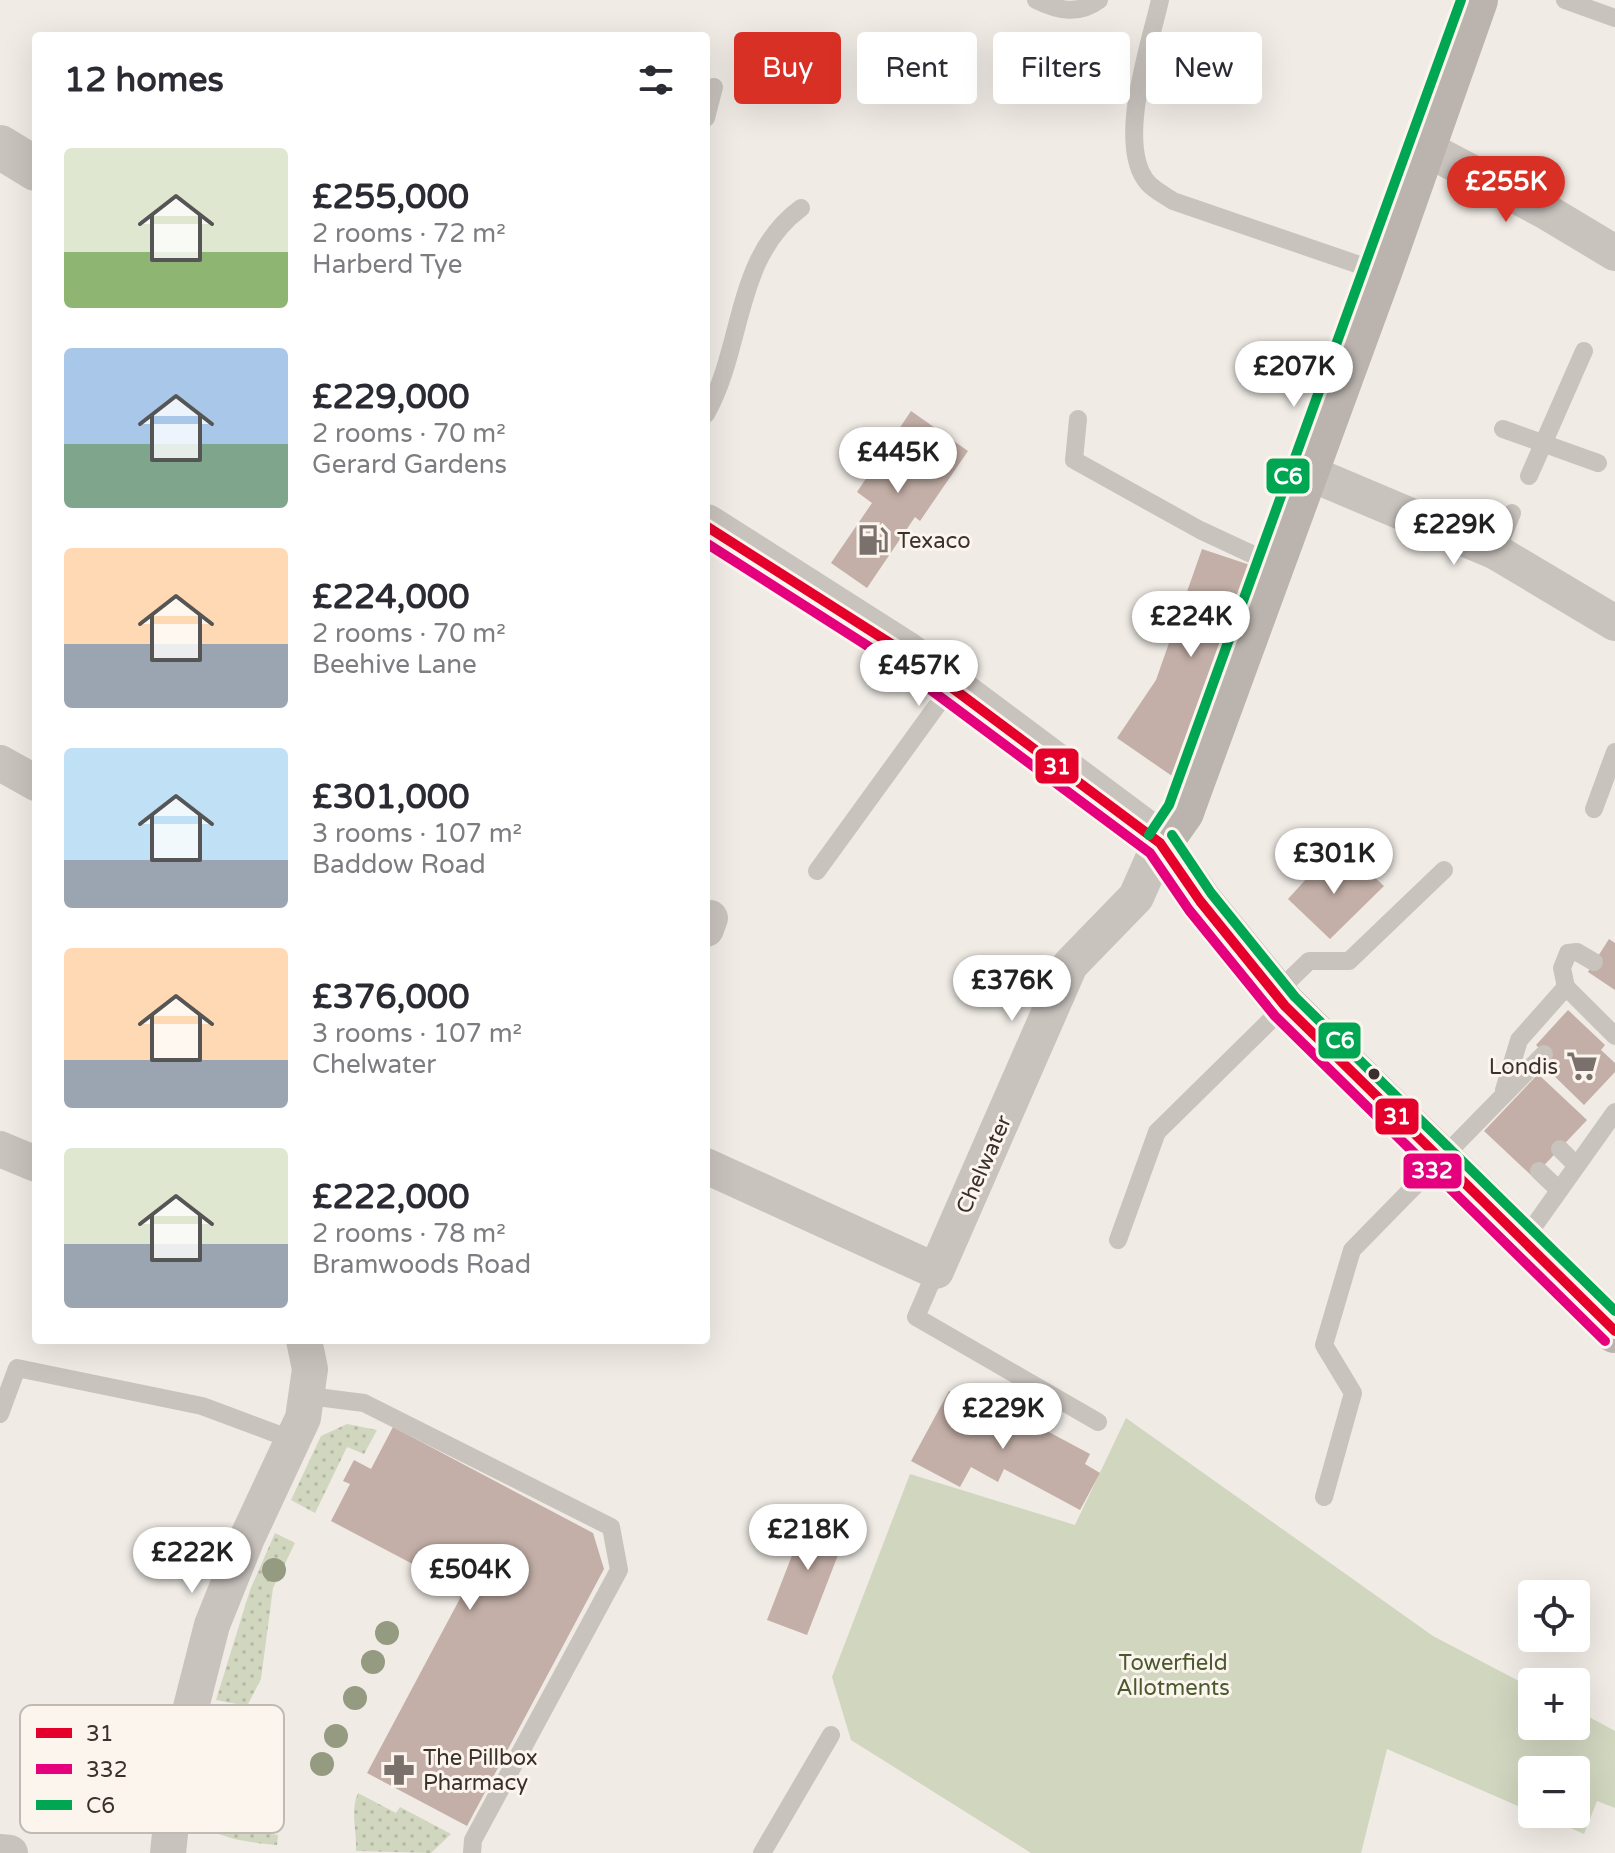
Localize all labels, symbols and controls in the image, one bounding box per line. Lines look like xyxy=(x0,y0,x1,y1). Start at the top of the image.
chip: Buy xyxy=(734,32,841,104)
chip: Rent xyxy=(857,32,977,104)
chip: Filters xyxy=(993,32,1130,104)
chip: New xyxy=(1146,32,1262,104)
icon: filters xyxy=(634,58,678,102)
text: 12 homes xyxy=(64,60,224,101)
pin: £255K xyxy=(1450,156,1562,224)
text: £255K xyxy=(1465,166,1547,197)
text: £255,000 xyxy=(312,177,469,218)
icon: home xyxy=(128,180,224,276)
text: 2 rooms · 72 m² xyxy=(312,218,506,249)
text: Harberd Tye xyxy=(312,249,463,280)
pin: £207K xyxy=(1238,341,1350,409)
text: £207K xyxy=(1253,351,1335,382)
text: £229,000 xyxy=(312,377,470,418)
icon: home xyxy=(128,380,224,476)
text: 2 rooms · 70 m² xyxy=(312,418,506,449)
pin: £445K xyxy=(842,427,954,495)
text: £445K xyxy=(857,437,939,468)
text: Gerard Gardens xyxy=(312,449,507,480)
line badge: C6 xyxy=(1265,457,1311,495)
text: C6 xyxy=(1273,464,1303,490)
pin: £229K xyxy=(1398,499,1510,567)
text: £229K xyxy=(1413,509,1495,540)
fuel station icon: Texaco xyxy=(856,523,890,557)
place label: Texaco xyxy=(897,528,971,554)
text: £224,000 xyxy=(312,577,470,618)
icon: home xyxy=(128,580,224,676)
pin: £224K xyxy=(1135,591,1247,659)
text: £224K xyxy=(1150,601,1232,632)
text: 2 rooms · 70 m² xyxy=(312,618,506,649)
pin: £457K xyxy=(863,640,975,708)
text: Beehive Lane xyxy=(312,649,477,680)
text: £457K xyxy=(878,650,960,681)
line badge: 31 xyxy=(1034,747,1080,785)
text: 31 xyxy=(1043,754,1071,780)
text: £301,000 xyxy=(312,777,470,818)
icon: home xyxy=(128,780,224,876)
text: 3 rooms · 107 m² xyxy=(312,818,522,849)
pin: £301K xyxy=(1278,828,1390,896)
text: £301K xyxy=(1293,838,1375,869)
text: Baddow Road xyxy=(312,849,486,880)
pin: £376K xyxy=(956,955,1068,1023)
text: £376K xyxy=(971,965,1053,996)
text: £376,000 xyxy=(312,977,470,1018)
icon: home xyxy=(128,980,224,1076)
text: 3 rooms · 107 m² xyxy=(312,1018,522,1049)
line badge: C6 xyxy=(1317,1021,1362,1060)
text: C6 xyxy=(1325,1028,1355,1054)
text: Chelwater xyxy=(312,1049,436,1080)
supermarket icon: Londis xyxy=(1565,1049,1599,1083)
place label: Londis xyxy=(1489,1054,1558,1080)
unlabelled marker xyxy=(1366,1066,1382,1082)
line badge: 31 xyxy=(1374,1097,1420,1136)
text: 31 xyxy=(1383,1104,1411,1130)
street label: Chelwater xyxy=(951,1111,1017,1218)
line badge: 332 xyxy=(1402,1152,1463,1190)
text: 332 xyxy=(1411,1158,1453,1184)
text: £222,000 xyxy=(312,1177,470,1218)
icon: home xyxy=(128,1180,224,1276)
text: 2 rooms · 78 m² xyxy=(312,1218,506,1249)
text: Bramwoods Road xyxy=(312,1249,531,1280)
pin: £229K xyxy=(947,1383,1059,1451)
text: £229K xyxy=(962,1393,1044,1424)
pin: £218K xyxy=(752,1504,864,1572)
text: £218K xyxy=(767,1514,849,1545)
pin: £222K xyxy=(136,1527,248,1595)
text: £222K xyxy=(151,1537,233,1568)
pin: £504K xyxy=(414,1544,526,1612)
text: £504K xyxy=(429,1554,511,1585)
map controls xyxy=(1518,1580,1590,1828)
button: locate xyxy=(1518,1580,1590,1652)
park label: Towerfield Allotments xyxy=(1116,1650,1230,1701)
button: + xyxy=(1518,1668,1590,1740)
legend xyxy=(20,1705,284,1833)
text: 31 xyxy=(86,1721,114,1747)
place label: The Pillbox Pharmacy xyxy=(423,1745,538,1796)
pharmacy icon: The Pillbox Pharmacy xyxy=(382,1753,416,1787)
button: − xyxy=(1518,1756,1590,1828)
text: 332 xyxy=(86,1757,127,1783)
text: C6 xyxy=(86,1793,115,1819)

